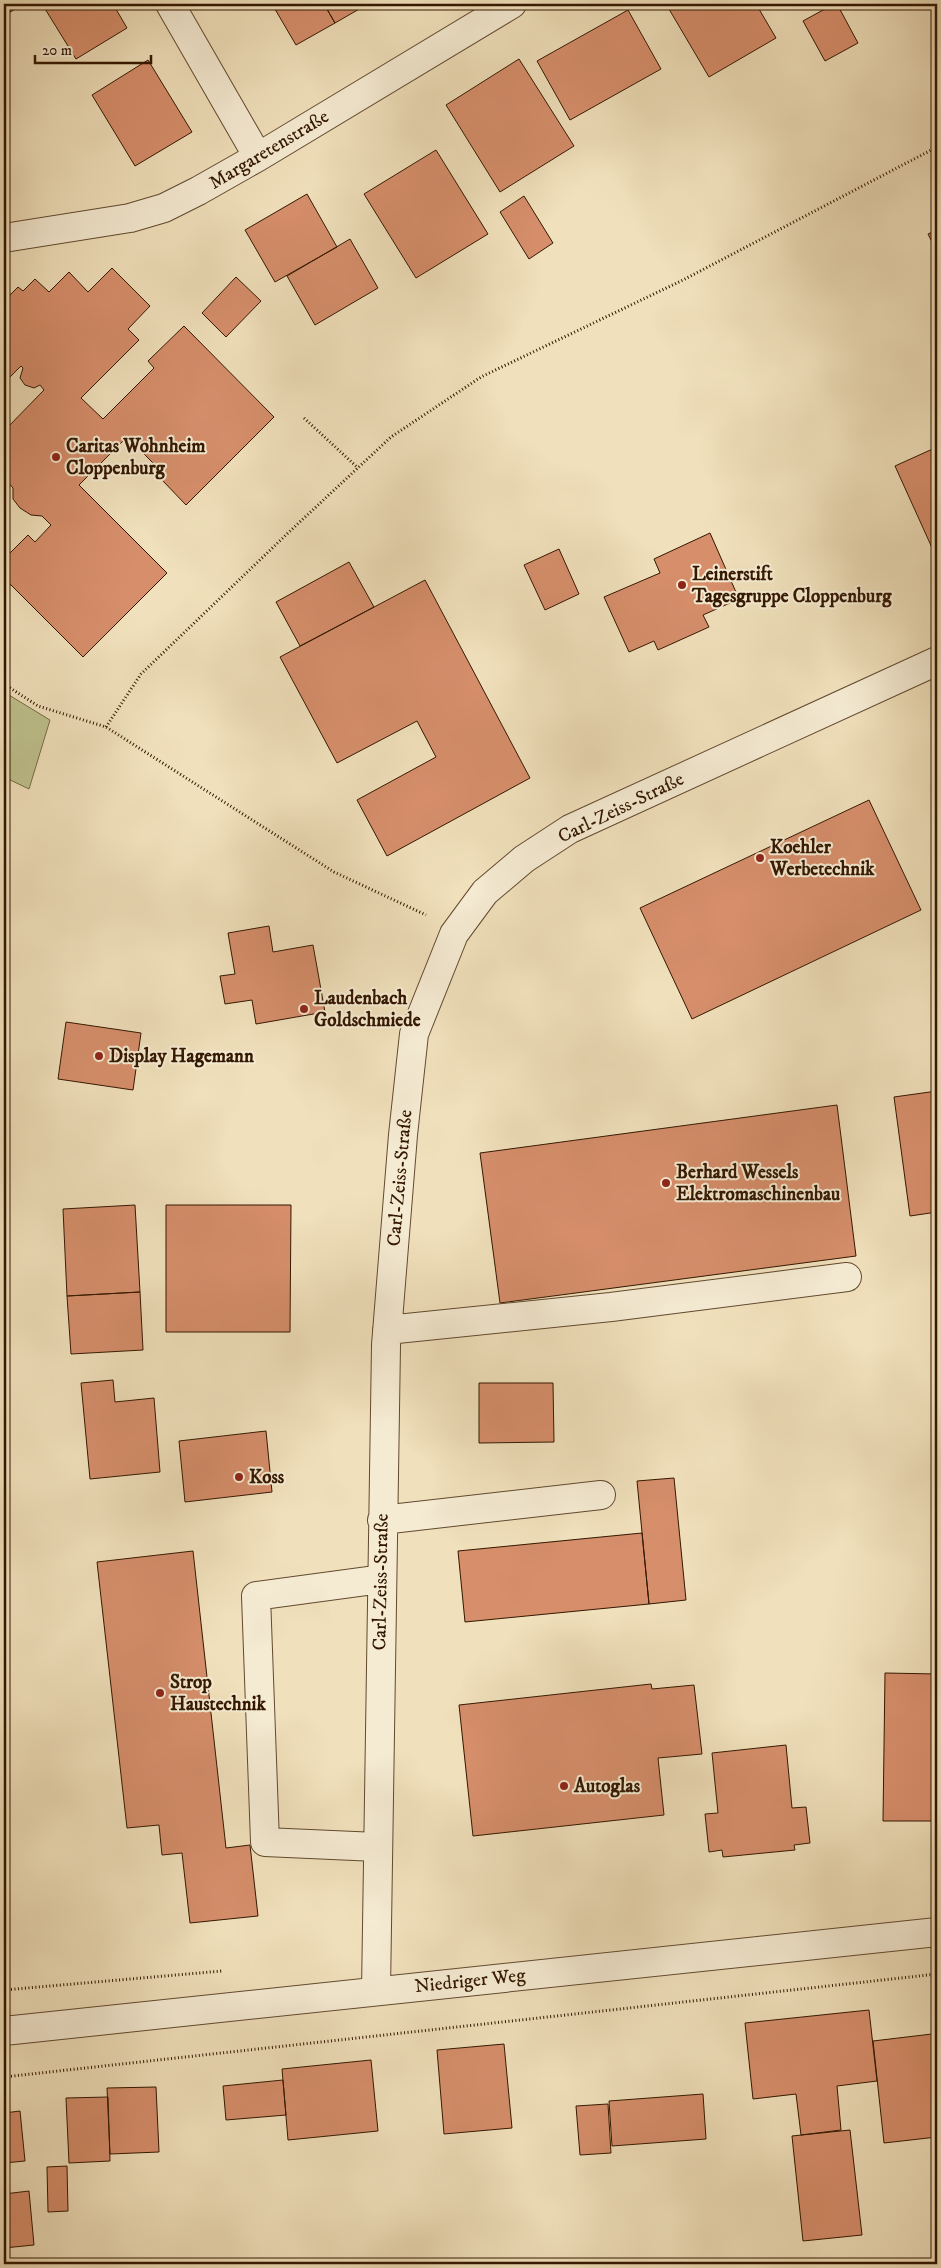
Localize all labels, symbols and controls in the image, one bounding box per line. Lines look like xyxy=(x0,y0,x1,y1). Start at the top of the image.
scale bar xyxy=(35,32,151,64)
text: 20 m xyxy=(42,41,72,60)
street label: Margaretenstraße xyxy=(205,105,333,195)
place label: Caritas Wohnheim Cloppenburg xyxy=(66,435,206,480)
marker: Caritas Wohnheim Cloppenburg xyxy=(50,451,62,463)
place label: Leinerstift Tagesgruppe Cloppenburg xyxy=(691,563,892,608)
marker: Leinerstift Tagesgruppe Cloppenburg xyxy=(676,579,688,591)
street label: Carl-Zeiss-Straße xyxy=(554,768,688,848)
place label: Koehler Werbetechnik xyxy=(769,836,875,881)
marker: Koehler Werbetechnik xyxy=(754,852,766,864)
place label: Laudenbach Goldschmiede xyxy=(314,987,421,1032)
marker: Laudenbach Goldschmiede xyxy=(298,1003,310,1015)
place label: Display Hagemann xyxy=(109,1045,255,1068)
marker: Display Hagemann xyxy=(93,1050,105,1062)
street label: Carl-Zeiss-Straße xyxy=(383,1109,417,1247)
place label: Berhard Wessels Elektromaschinenbau xyxy=(676,1161,840,1206)
marker: Berhard Wessels Elektromaschinenbau xyxy=(660,1177,672,1189)
place label: Koss xyxy=(249,1466,285,1489)
marker: Koss xyxy=(233,1471,245,1483)
street label: Carl-Zeiss-Straße xyxy=(368,1513,394,1651)
place label: Strop Haustechnik xyxy=(170,1671,266,1716)
marker: Strop Haustechnik xyxy=(154,1687,166,1699)
place label: Autoglas xyxy=(573,1775,641,1798)
marker: Autoglas xyxy=(558,1780,570,1792)
street label: Niedriger Weg xyxy=(414,1964,527,1998)

